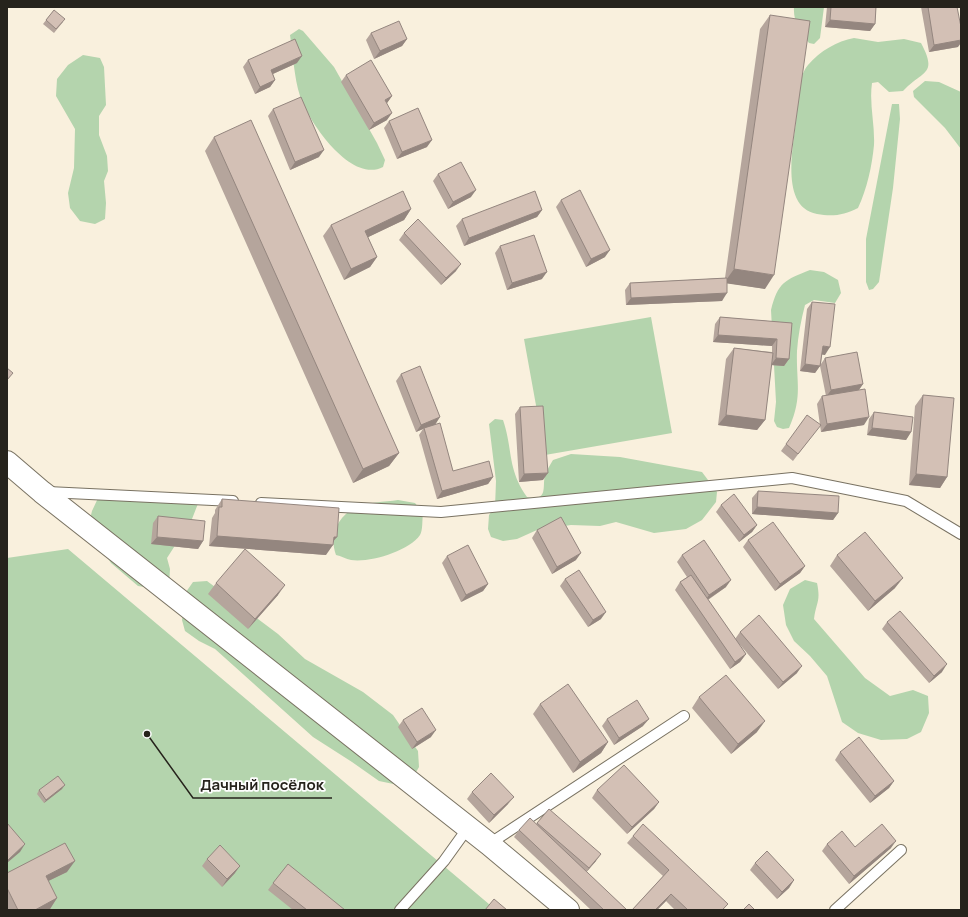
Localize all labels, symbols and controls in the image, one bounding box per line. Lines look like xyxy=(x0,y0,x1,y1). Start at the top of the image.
callout: Дачный посёлок xyxy=(193,771,332,798)
text: Дачный посёлок xyxy=(200,774,325,795)

